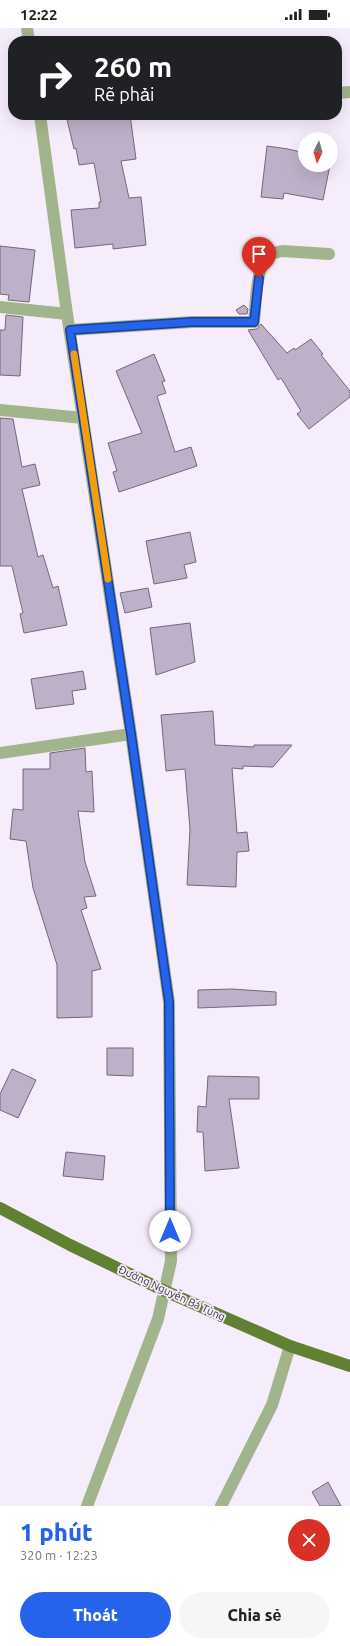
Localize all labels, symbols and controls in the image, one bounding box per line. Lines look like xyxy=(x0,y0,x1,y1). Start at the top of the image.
text: 12:22 xyxy=(20,6,58,23)
text: 260 m xyxy=(94,51,172,82)
icon: right xyxy=(28,52,80,104)
text: Rẽ phải xyxy=(94,84,154,104)
north arrow xyxy=(298,132,338,172)
map controls xyxy=(298,132,338,172)
pin xyxy=(242,237,276,278)
icon: arrive xyxy=(248,243,270,265)
position arrow xyxy=(149,1210,191,1252)
street label: Đường Nguyễn Bá Tùng xyxy=(117,1262,228,1323)
text: 1 phút xyxy=(20,1519,93,1546)
button: close xyxy=(288,1519,330,1561)
text: 320 m · 12:23 xyxy=(20,1548,98,1562)
button: Thoát xyxy=(20,1592,171,1638)
button: Chia sẻ xyxy=(179,1592,330,1638)

